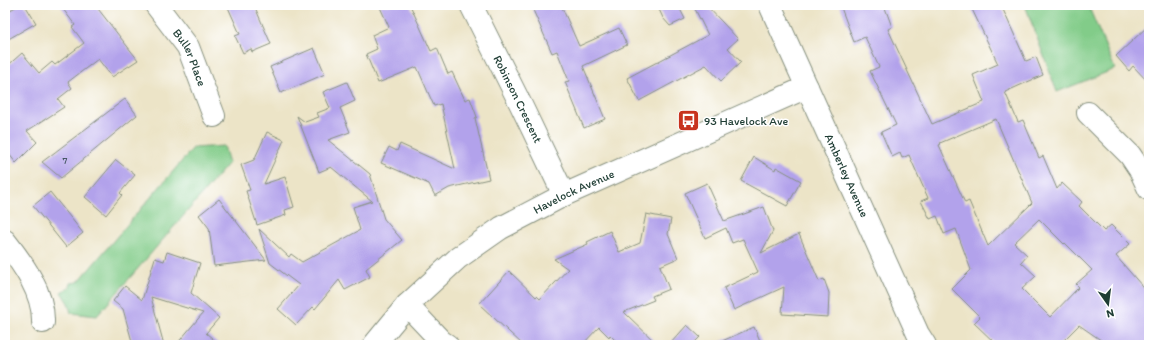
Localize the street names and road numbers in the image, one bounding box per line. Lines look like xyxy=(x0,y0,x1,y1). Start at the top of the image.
street label: Buller Place xyxy=(170,26,209,88)
street label: Robinson Crescent xyxy=(490,53,545,146)
street label: Amberley Avenue xyxy=(822,132,872,220)
street label: Havelock Avenue xyxy=(531,166,617,217)

